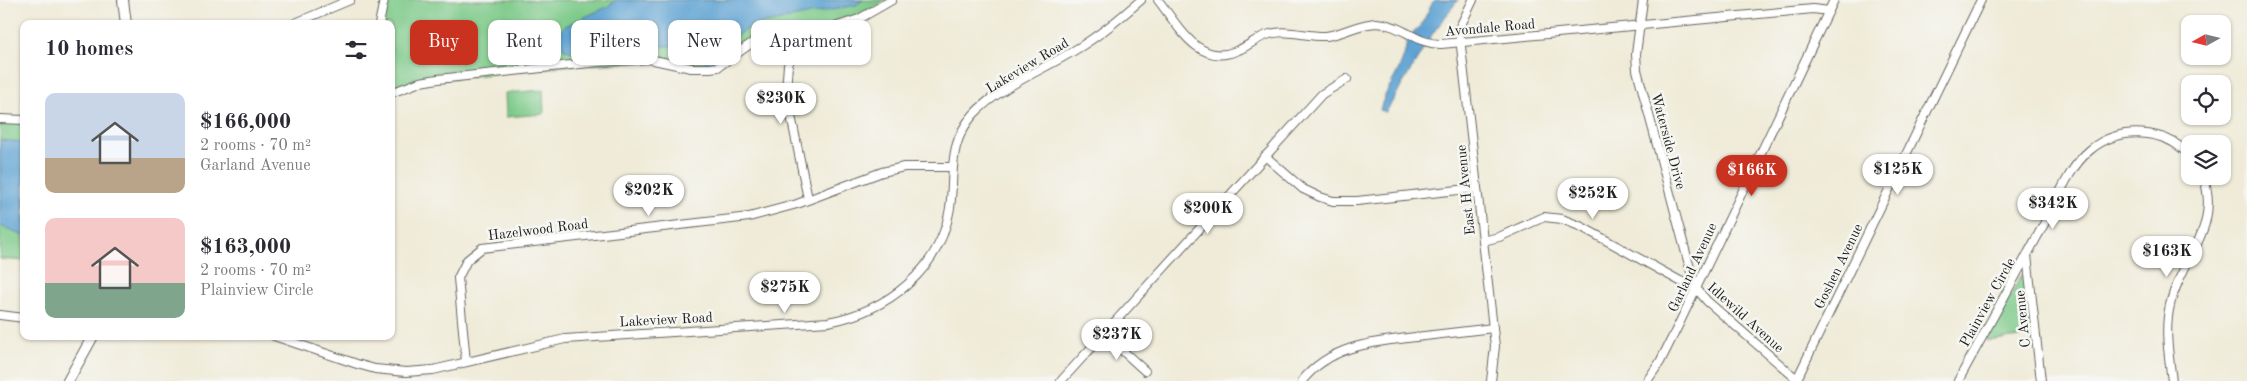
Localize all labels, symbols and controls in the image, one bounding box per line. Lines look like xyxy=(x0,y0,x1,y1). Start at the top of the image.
north arrow xyxy=(2181,15,2231,65)
map controls xyxy=(2181,15,2231,185)
street label: Avondale Road xyxy=(1444,17,1536,39)
chip: Buy xyxy=(410,20,478,65)
chip: Rent xyxy=(488,20,561,65)
chip: Filters xyxy=(571,20,658,65)
chip: New xyxy=(668,20,741,65)
chip: Apartment xyxy=(751,20,871,65)
icon: filters xyxy=(342,36,370,64)
street label: Lakeview Road xyxy=(984,36,1071,96)
text: 10 homes xyxy=(45,39,133,60)
button: locate xyxy=(2181,75,2231,125)
pin: $230K xyxy=(746,82,816,125)
text: $230K xyxy=(756,91,806,107)
street label: Waterside Drive xyxy=(1648,92,1688,191)
text: $166,000 xyxy=(200,112,291,133)
icon: home xyxy=(85,113,145,173)
button: layers xyxy=(2181,135,2231,185)
text: 2 rooms · 70 m² xyxy=(200,138,311,154)
street label: East H Avenue xyxy=(1454,144,1478,236)
pin: $166K xyxy=(1717,154,1787,197)
pin: $125K xyxy=(1863,154,1933,196)
text: Garland Avenue xyxy=(200,158,311,174)
text: $125K xyxy=(1873,162,1923,178)
text: $166K xyxy=(1727,163,1777,179)
pin: $202K xyxy=(614,174,684,217)
pin: $252K xyxy=(1558,178,1628,220)
text: $202K xyxy=(624,183,674,199)
text: $252K xyxy=(1568,186,1618,202)
pin: $342K xyxy=(2018,188,2088,230)
pin: $200K xyxy=(1173,192,1243,235)
text: $342K xyxy=(2028,196,2078,212)
text: $200K xyxy=(1183,201,1233,217)
street label: Hazelwood Road xyxy=(487,217,589,243)
street label: Garland Avenue xyxy=(1666,221,1720,314)
street label: Goshen Avenue xyxy=(1812,222,1866,311)
pin: $163K xyxy=(2132,236,2202,278)
text: $163,000 xyxy=(200,237,291,258)
icon: home xyxy=(85,238,145,298)
text: $163K xyxy=(2142,244,2192,260)
street label: Plainview Circle xyxy=(1958,256,2018,349)
text: 2 rooms · 70 m² xyxy=(200,263,311,279)
pin: $275K xyxy=(750,272,820,314)
text: $275K xyxy=(760,280,810,296)
street label: Idlewild Avenue xyxy=(1705,280,1786,355)
text: Plainview Circle xyxy=(200,283,313,299)
street label: C Avenue xyxy=(2013,289,2033,348)
street label: Lakeview Road xyxy=(619,311,713,329)
pin: $237K xyxy=(1082,318,1152,361)
text: $237K xyxy=(1092,327,1142,343)

